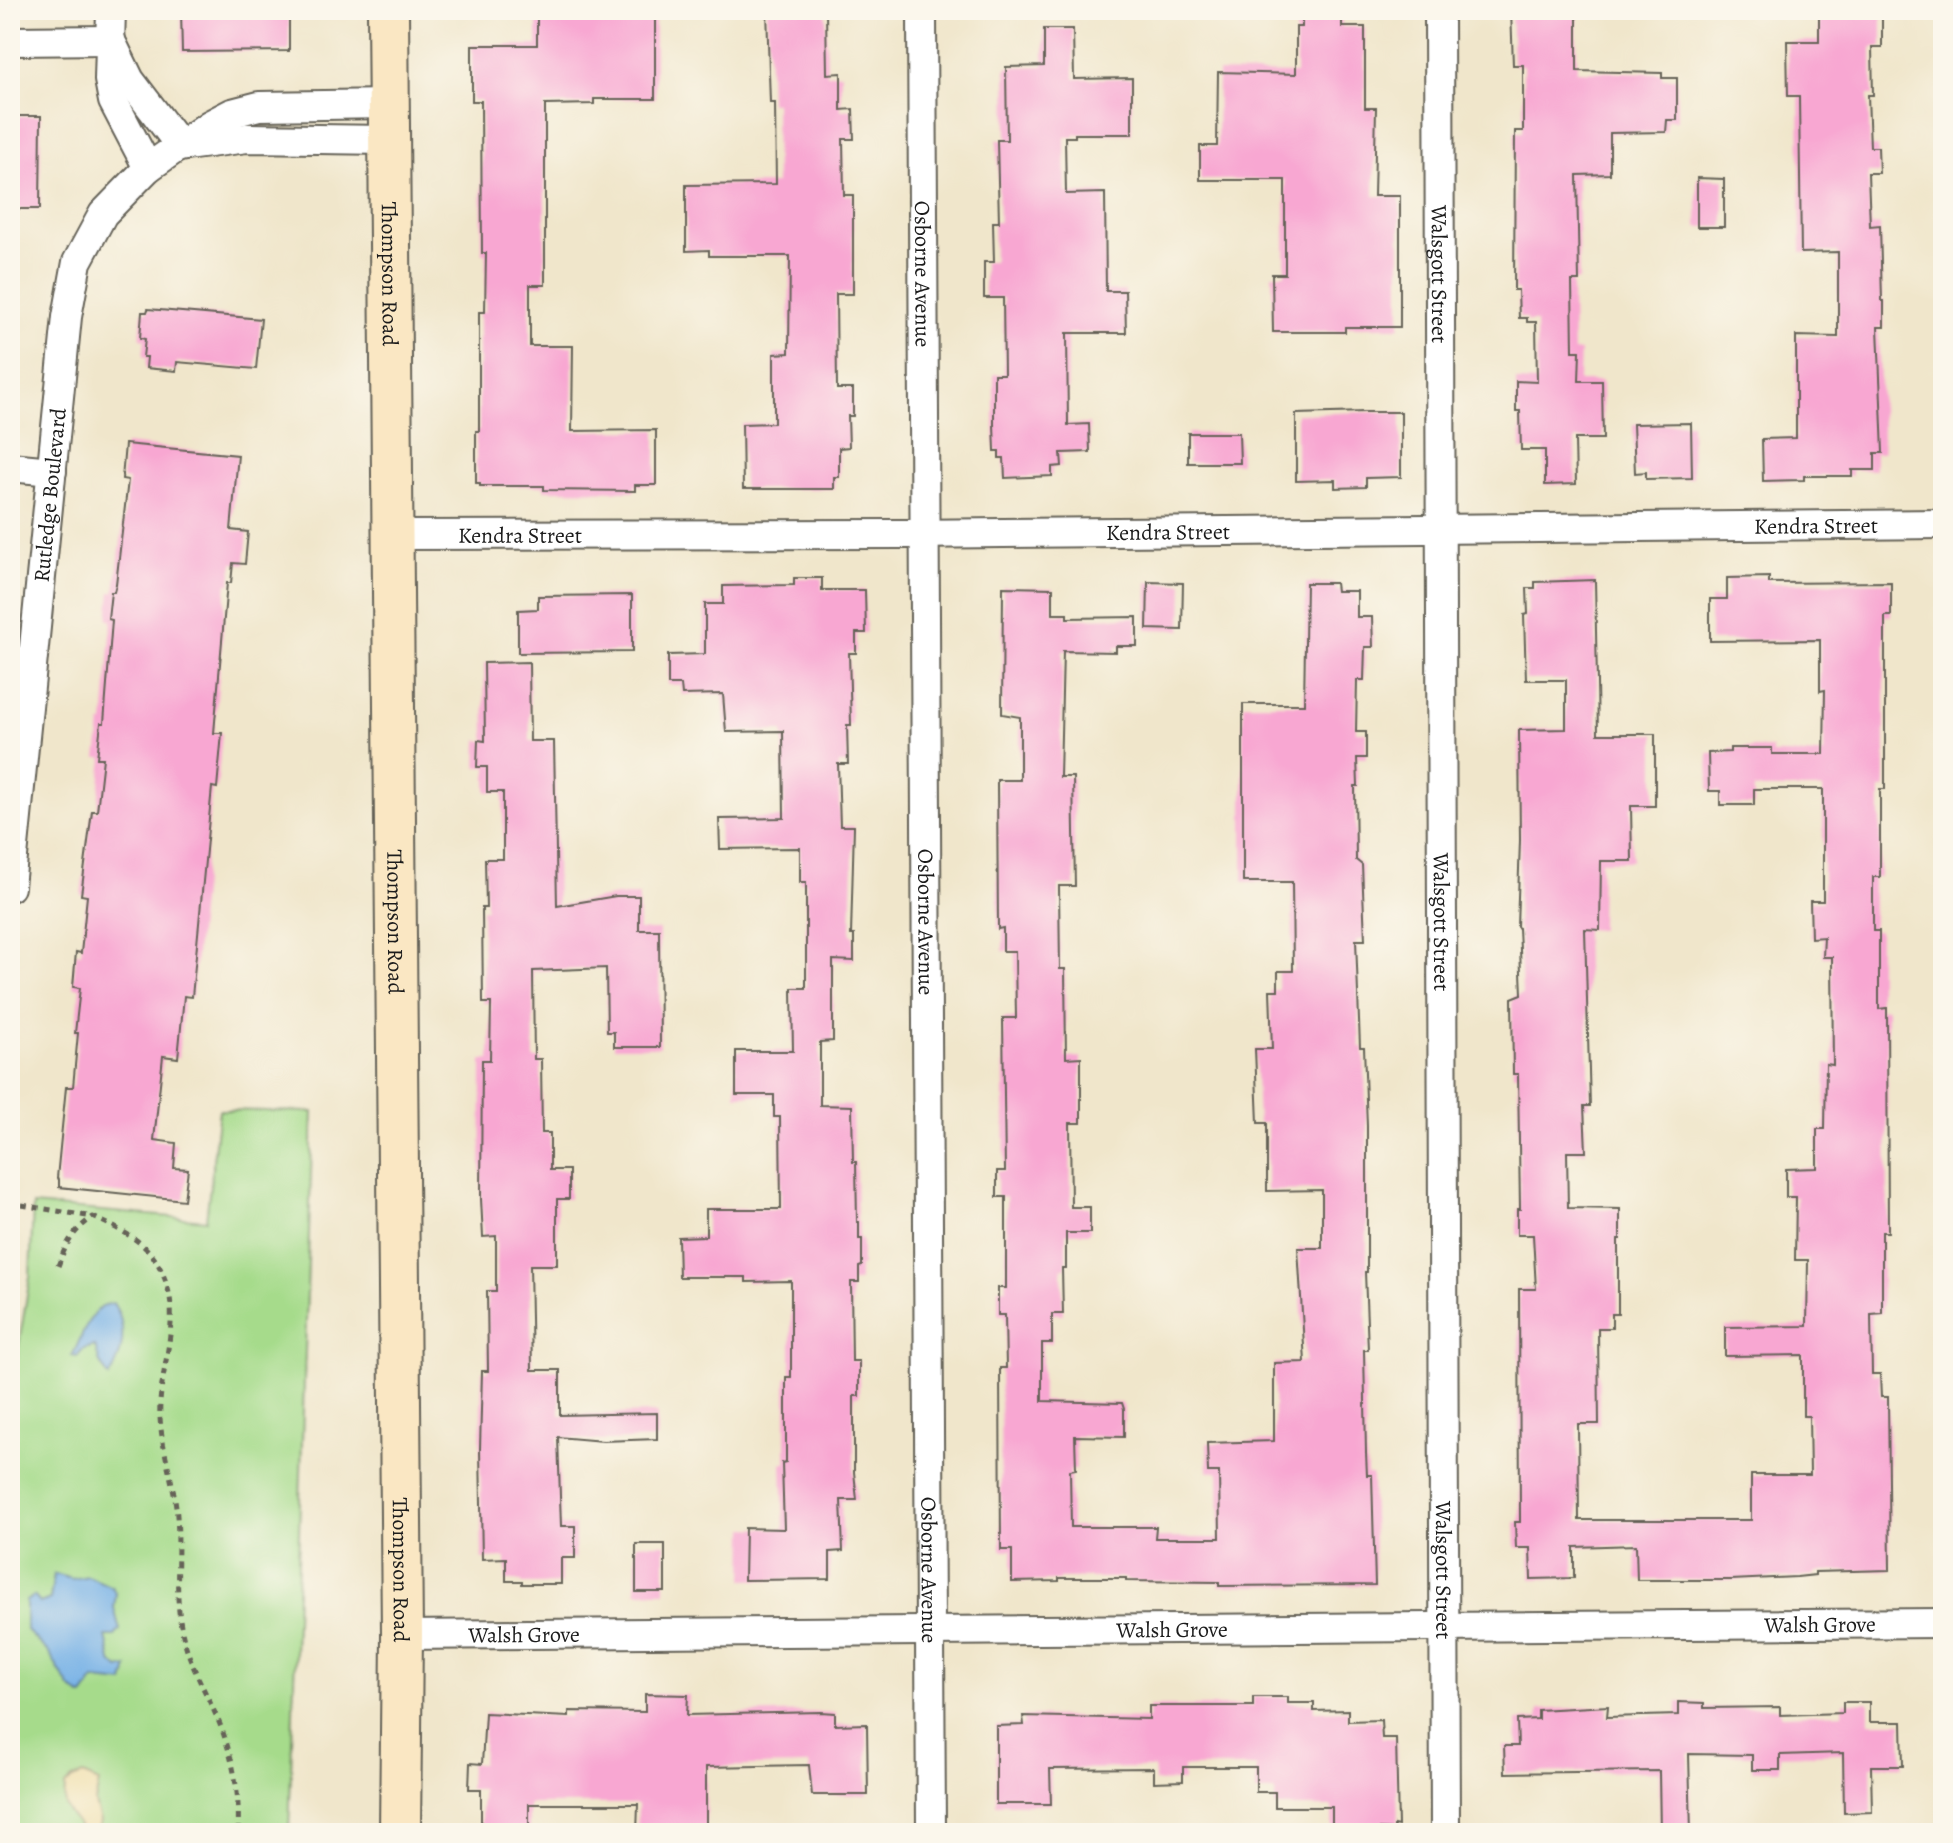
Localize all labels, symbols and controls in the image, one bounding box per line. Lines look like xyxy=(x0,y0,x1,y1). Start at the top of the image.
street label: Thompson Road xyxy=(374,201,405,347)
street label: Osborne Avenue xyxy=(907,201,938,347)
street label: Walsgott Street xyxy=(1424,204,1454,343)
street label: Rutledge Boulevard xyxy=(27,406,74,584)
street label: Kendra Street xyxy=(1754,511,1878,542)
street label: Kendra Street xyxy=(1106,517,1230,548)
street label: Kendra Street xyxy=(458,521,582,551)
street label: Thompson Road xyxy=(379,849,410,995)
street label: Osborne Avenue xyxy=(910,849,941,995)
street label: Walsgott Street xyxy=(1426,852,1456,991)
street label: Thompson Road xyxy=(385,1497,416,1643)
street label: Osborne Avenue xyxy=(913,1497,944,1643)
street label: Walsgott Street xyxy=(1428,1500,1458,1639)
street label: Walsh Grove xyxy=(1763,1610,1876,1640)
street label: Walsh Grove xyxy=(1115,1615,1228,1645)
street label: Walsh Grove xyxy=(467,1620,580,1650)

